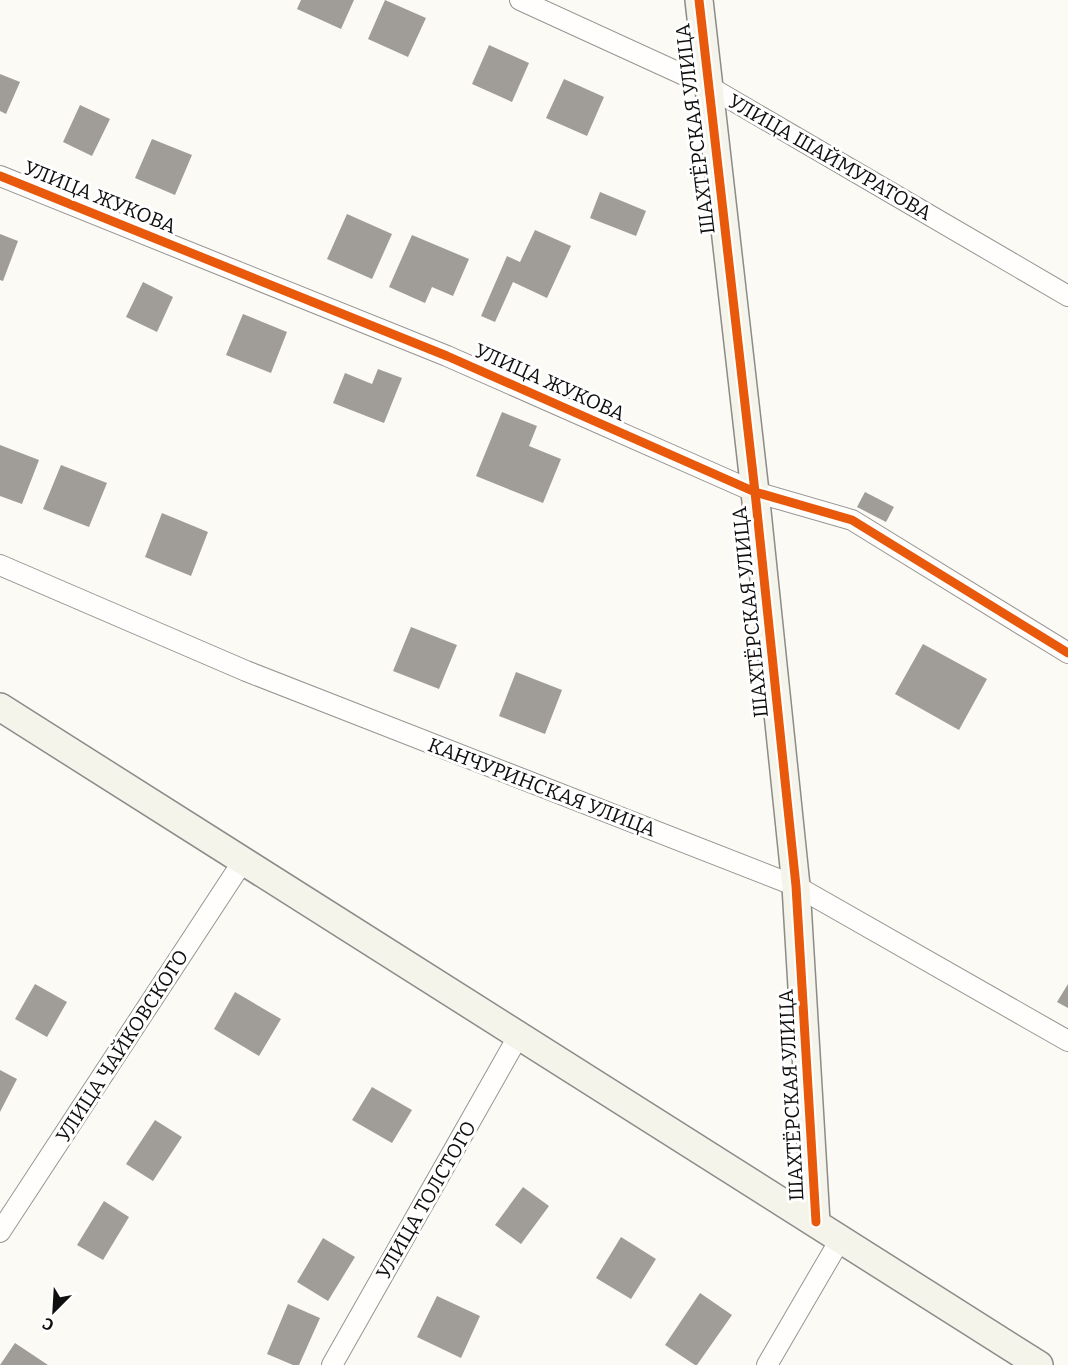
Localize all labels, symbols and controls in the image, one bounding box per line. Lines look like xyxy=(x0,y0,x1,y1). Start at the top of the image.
street label: ШАХТЁРСКАЯ УЛИЦА xyxy=(670,22,720,236)
street label: УЛИЦА ШАЙМУРАТОВА xyxy=(724,89,937,226)
street label: УЛИЦА ЖУКОВА xyxy=(20,155,180,239)
street label: УЛИЦА ЖУКОВА xyxy=(471,338,630,426)
street label: ШАХТЁРСКАЯ УЛИЦА xyxy=(727,505,773,719)
street label: КАНЧУРИНСКАЯ УЛИЦА xyxy=(425,732,660,842)
street label: УЛИЦА ЧАЙКОВСКОГО xyxy=(51,945,193,1147)
street label: ШАХТЁРСКАЯ УЛИЦА xyxy=(773,988,809,1201)
street label: УЛИЦА ТОЛСТОГО xyxy=(371,1117,481,1283)
north arrow xyxy=(24,1281,84,1341)
text: С xyxy=(40,1314,57,1335)

